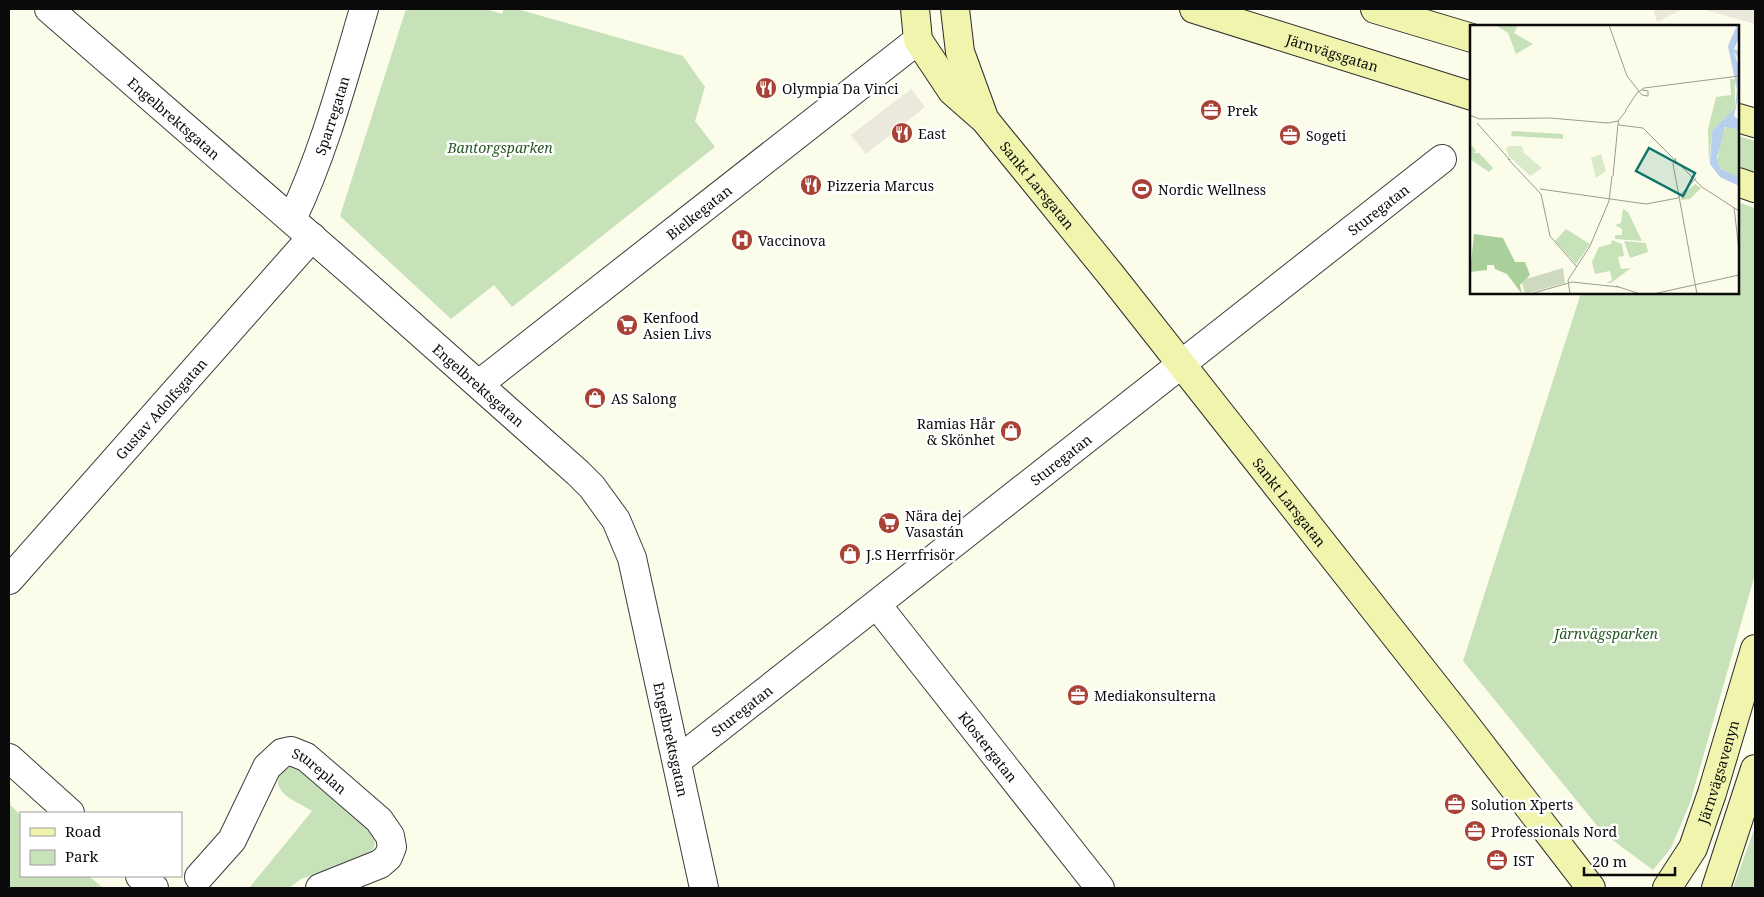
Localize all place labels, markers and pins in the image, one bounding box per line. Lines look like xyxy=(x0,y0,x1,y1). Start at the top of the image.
restaurant icon: Olympia Da Vinci xyxy=(754,76,778,100)
place label: Olympia Da Vinci xyxy=(782,79,899,98)
office icon: Prek xyxy=(1199,98,1223,122)
place label: Prek xyxy=(1227,101,1259,120)
restaurant icon: East xyxy=(890,121,914,145)
office icon: Sogeti xyxy=(1278,123,1302,147)
place label: East xyxy=(918,124,946,143)
place label: Sogeti xyxy=(1306,126,1347,145)
restaurant icon: Pizzeria Marcus xyxy=(799,173,823,197)
place label: Pizzeria Marcus xyxy=(827,176,934,195)
sports icon: Nordic Wellness xyxy=(1130,177,1154,201)
place label: Nordic Wellness xyxy=(1158,180,1266,199)
hospital icon: Vaccinova xyxy=(730,228,754,252)
place label: Vaccinova xyxy=(758,231,826,250)
place label: Kenfood Asien Livs xyxy=(643,308,711,343)
supermarket icon: Kenfood Asien Livs xyxy=(615,313,639,337)
shop icon: AS Salong xyxy=(583,386,607,410)
place label: AS Salong xyxy=(611,389,677,408)
place label: Ramias Hår & Skönhet xyxy=(917,414,995,449)
shop icon: Ramias Hår & Skönhet xyxy=(999,419,1023,443)
place label: Nära dej Vasastán xyxy=(905,506,964,541)
supermarket icon: Nära dej Vasastán xyxy=(877,511,901,535)
shop icon: J.S Herrfrisör xyxy=(838,542,862,566)
place label: J.S Herrfrisör xyxy=(865,545,955,564)
office icon: Mediakonsulterna xyxy=(1066,683,1090,707)
place label: Mediakonsulterna xyxy=(1094,686,1216,705)
office icon: Solution Xperts xyxy=(1443,792,1467,816)
place label: Solution Xperts xyxy=(1471,795,1573,814)
office icon: Professionals Nord xyxy=(1463,819,1487,843)
place label: Professionals Nord xyxy=(1491,822,1618,841)
office icon: IST xyxy=(1485,848,1509,872)
place label: IST xyxy=(1513,851,1534,870)

